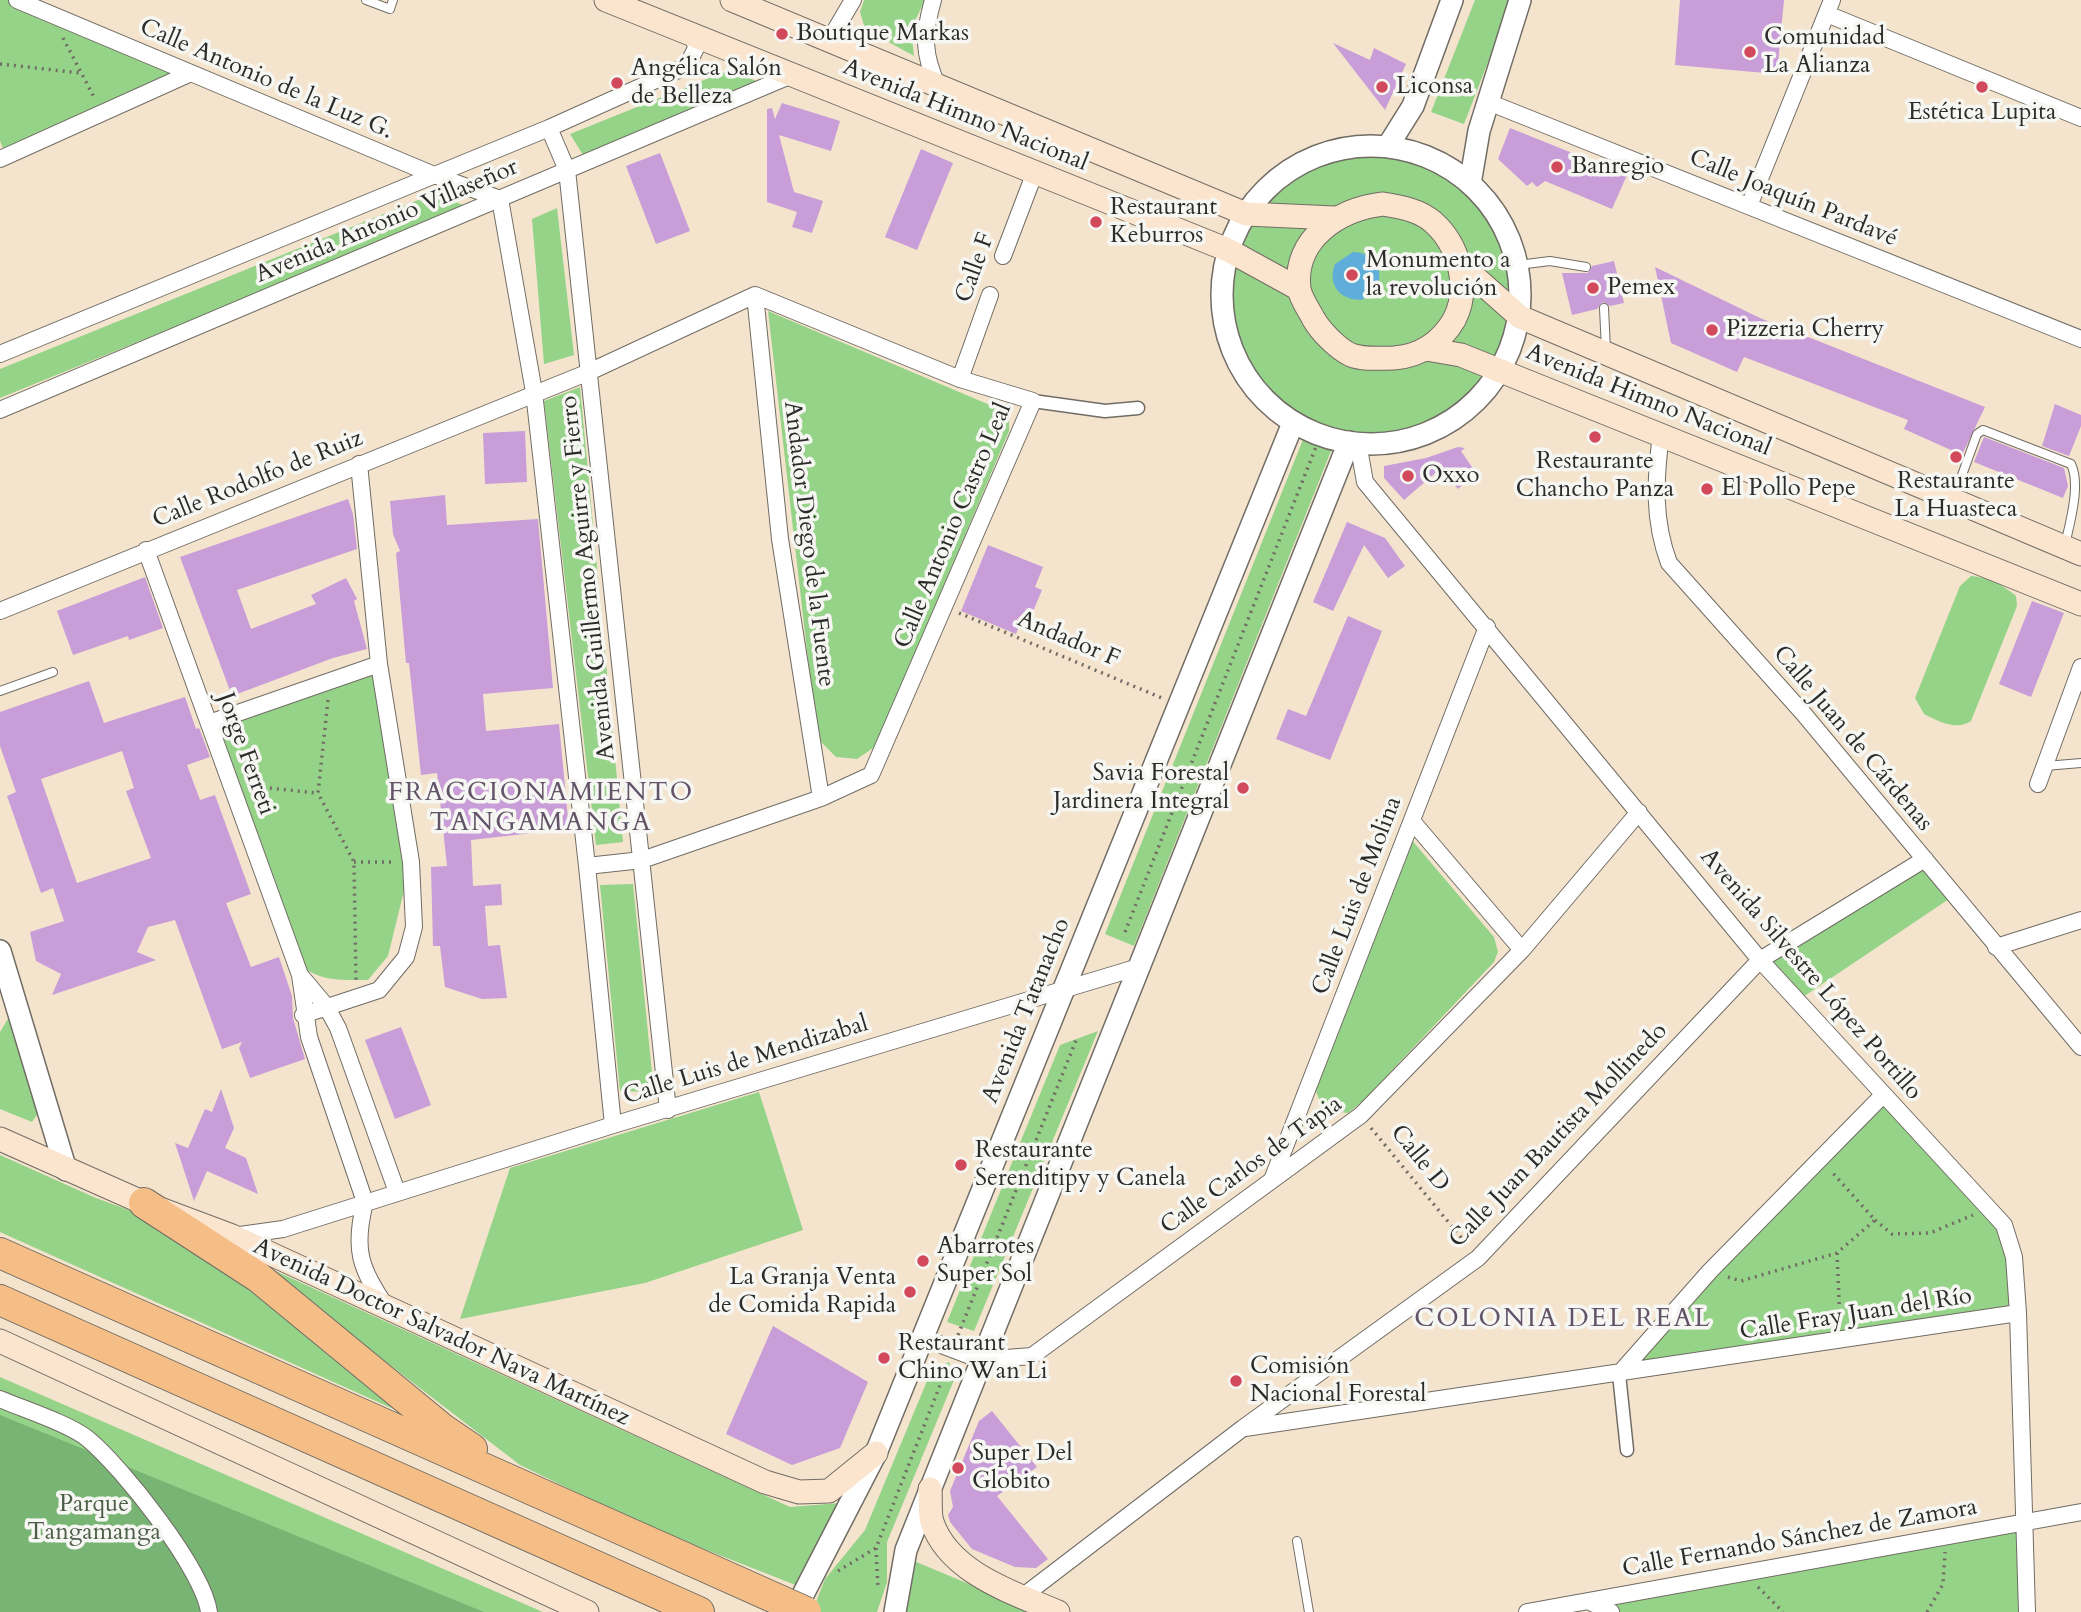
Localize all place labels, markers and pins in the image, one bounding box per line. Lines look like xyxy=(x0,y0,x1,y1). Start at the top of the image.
place label: Boutique Markas xyxy=(796,20,969,48)
place label: Comunidad La Alianza xyxy=(1764,24,1885,80)
marker: Boutique Markas xyxy=(774,26,790,42)
marker: Comunidad La Alianza xyxy=(1742,44,1758,60)
place label: Angélica Salón de Belleza xyxy=(631,55,782,111)
place label: Liconsa xyxy=(1396,73,1473,101)
marker: Angélica Salón de Belleza xyxy=(609,75,625,91)
marker: Liconsa xyxy=(1374,79,1390,95)
marker: Estética Lupita xyxy=(1974,79,1990,95)
place label: Estética Lupita xyxy=(1908,99,2056,127)
place label: Banregio xyxy=(1571,153,1664,181)
marker: Banregio xyxy=(1549,159,1565,175)
place label: Restaurant Keburros xyxy=(1110,194,1217,250)
marker: Restaurant Keburros xyxy=(1088,214,1104,230)
place label: Monumento a la revolución xyxy=(1366,247,1511,303)
marker: Monumento a la revolución xyxy=(1344,267,1360,283)
place label: Pemex xyxy=(1607,274,1675,302)
marker: Pemex xyxy=(1585,280,1601,296)
place label: Pizzeria Cherry xyxy=(1726,316,1884,344)
marker: Pizzeria Cherry xyxy=(1704,322,1720,338)
marker: Restaurante Chancho Panza xyxy=(1587,429,1603,445)
place label: Restaurante Chancho Panza xyxy=(1516,448,1674,504)
marker: Restaurante La Huasteca xyxy=(1948,449,1964,465)
place label: Oxxo xyxy=(1422,462,1480,490)
marker: Oxxo xyxy=(1400,468,1416,484)
place label: Restaurante La Huasteca xyxy=(1895,468,2017,524)
place label: El Pollo Pepe xyxy=(1721,475,1856,503)
marker: El Pollo Pepe xyxy=(1699,481,1715,497)
place label: Savia Forestal Jardinera Integral xyxy=(1053,760,1229,816)
marker: Savia Forestal Jardinera Integral xyxy=(1235,780,1251,796)
place label: Restaurante Serenditipy y Canela xyxy=(975,1137,1186,1193)
marker: Restaurante Serenditipy y Canela xyxy=(953,1157,969,1173)
place label: Abarrotes Super Sol xyxy=(937,1233,1034,1289)
marker: Abarrotes Super Sol xyxy=(915,1253,931,1269)
place label: La Granja Venta de Comida Rapida xyxy=(708,1264,896,1320)
marker: La Granja Venta de Comida Rapida xyxy=(902,1284,918,1300)
place label: Restaurant Chino Wan Li xyxy=(898,1330,1048,1386)
marker: Restaurant Chino Wan Li xyxy=(876,1350,892,1366)
place label: Comisión Nacional Forestal xyxy=(1250,1353,1426,1409)
marker: Comisión Nacional Forestal xyxy=(1228,1373,1244,1389)
place label: Super Del Globito xyxy=(972,1440,1073,1496)
marker: Super Del Globito xyxy=(950,1460,966,1476)

